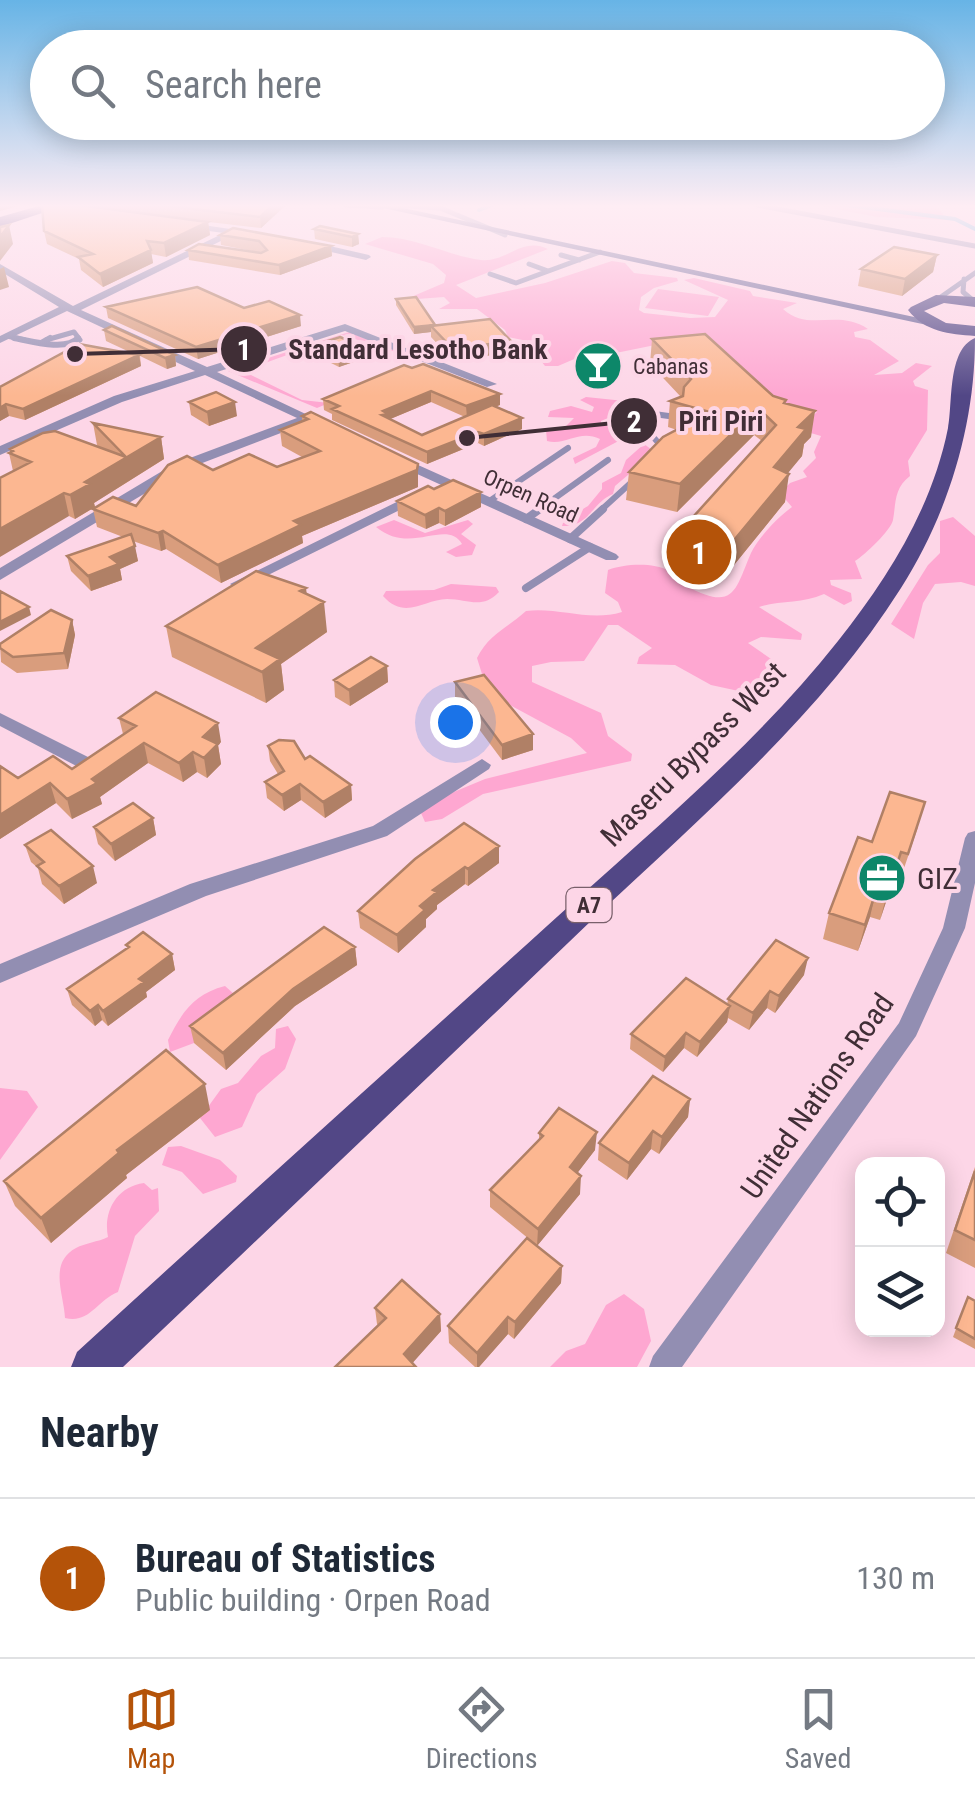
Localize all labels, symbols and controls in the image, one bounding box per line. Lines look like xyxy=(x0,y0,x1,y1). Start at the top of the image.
search box xyxy=(30,30,945,140)
icon: search xyxy=(65,58,120,113)
text: Search here xyxy=(145,63,322,107)
callout: Standard Lesotho Bank xyxy=(219,320,568,378)
text: 1 xyxy=(236,332,252,367)
text: Standard Lesotho Bank xyxy=(288,333,548,366)
bar icon: Cabanas xyxy=(572,340,624,392)
place label: Cabanas xyxy=(633,354,709,379)
callout: Piri Piri xyxy=(609,392,784,450)
text: 2 xyxy=(626,404,642,439)
text: Piri Piri xyxy=(678,405,764,438)
street label: Orpen Road xyxy=(480,464,582,528)
pin: 1 xyxy=(666,514,732,590)
street label: Maseru Bypass West xyxy=(593,654,793,854)
your location xyxy=(430,697,481,748)
office icon: GIZ xyxy=(856,852,908,904)
place label: GIZ xyxy=(917,861,958,896)
road number: A7 xyxy=(566,888,612,922)
street label: United Nations Road xyxy=(733,987,901,1205)
map controls xyxy=(855,1157,945,1337)
button: locate xyxy=(855,1157,945,1247)
button: layers xyxy=(855,1247,945,1337)
text: Nearby xyxy=(40,1408,159,1457)
text: Bureau of Statistics xyxy=(135,1537,435,1581)
text: 1 xyxy=(64,1559,81,1597)
text: 130 m xyxy=(856,1559,935,1597)
text: Public building · Orpen Road xyxy=(135,1581,491,1619)
tab: Map xyxy=(124,1682,179,1775)
tab: Directions xyxy=(426,1682,538,1775)
tab: Saved xyxy=(785,1682,851,1775)

